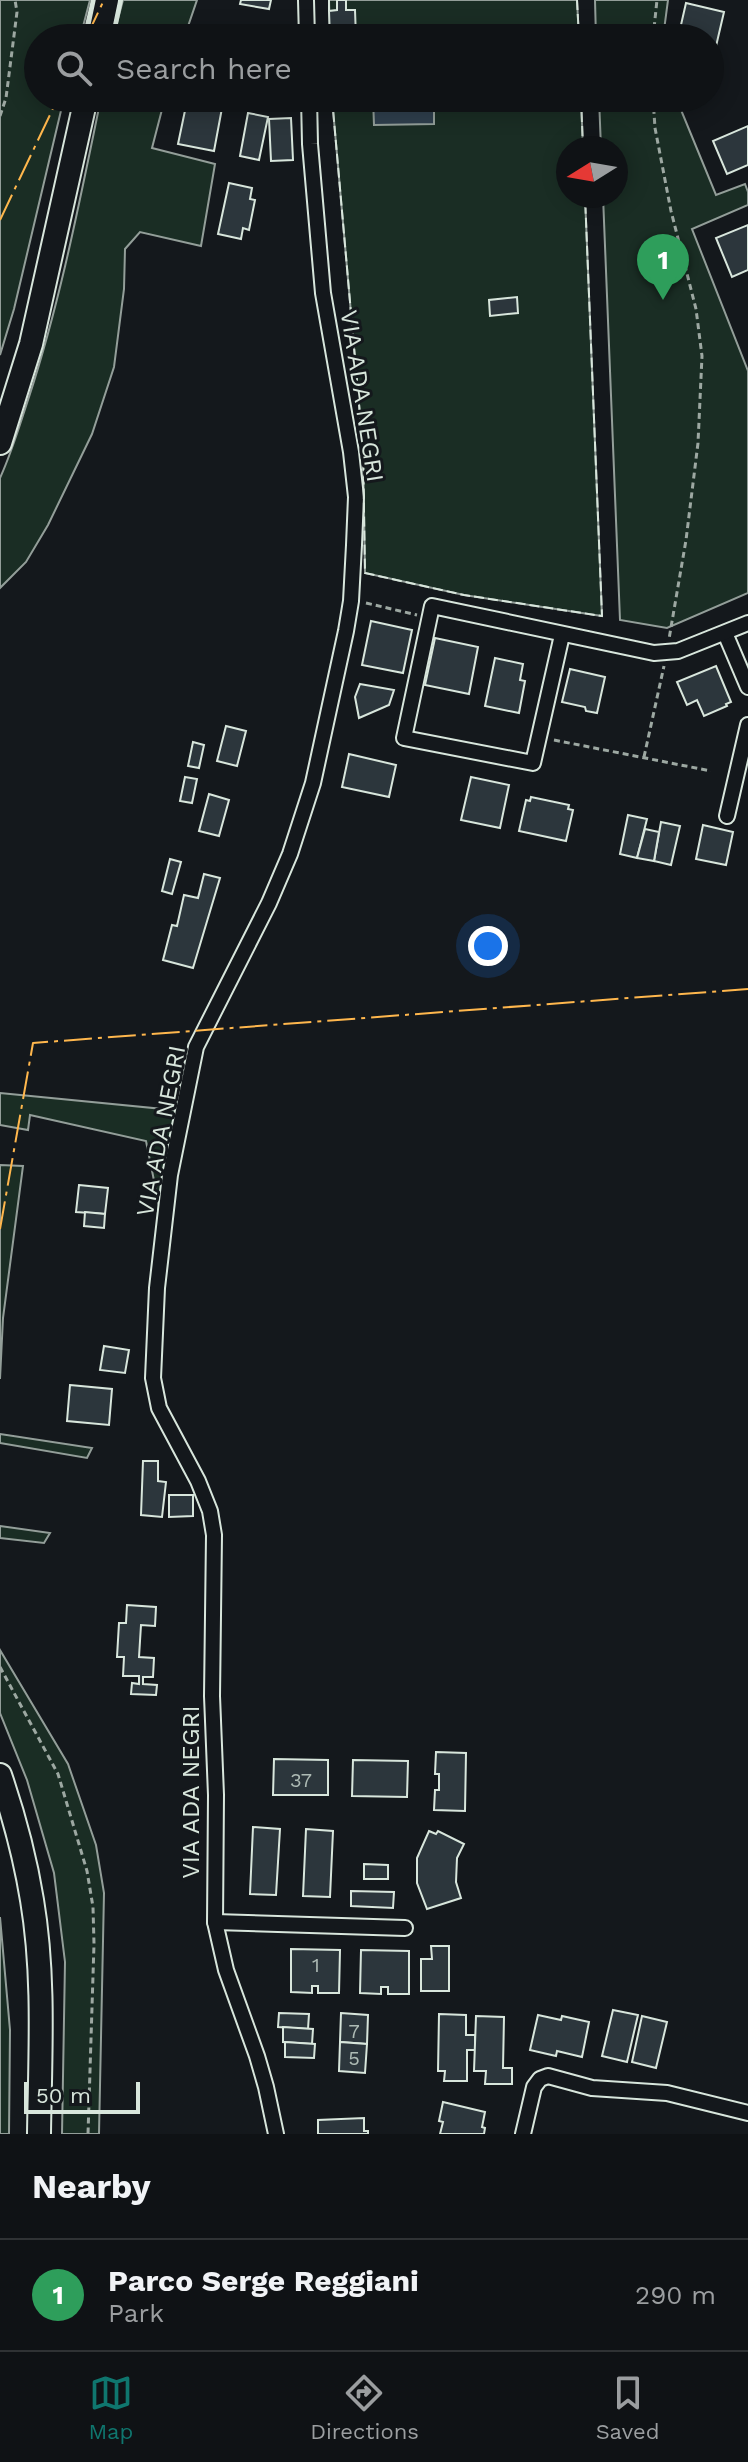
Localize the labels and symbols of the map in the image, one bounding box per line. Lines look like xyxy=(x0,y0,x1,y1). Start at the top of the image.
north arrow xyxy=(556,136,628,208)
pin: 1 xyxy=(637,234,689,300)
street label: VIA ADA NEGRI xyxy=(335,308,389,484)
your location xyxy=(468,926,508,966)
street label: VIA ADA NEGRI xyxy=(131,1043,191,1219)
street label: VIA ADA NEGRI xyxy=(177,1705,205,1879)
house number: 37 xyxy=(290,1768,312,1792)
house number: 1 xyxy=(312,1953,320,1977)
house number: 7 xyxy=(348,2019,360,2043)
house number: 5 xyxy=(348,2046,360,2070)
scale bar xyxy=(24,2078,140,2114)

